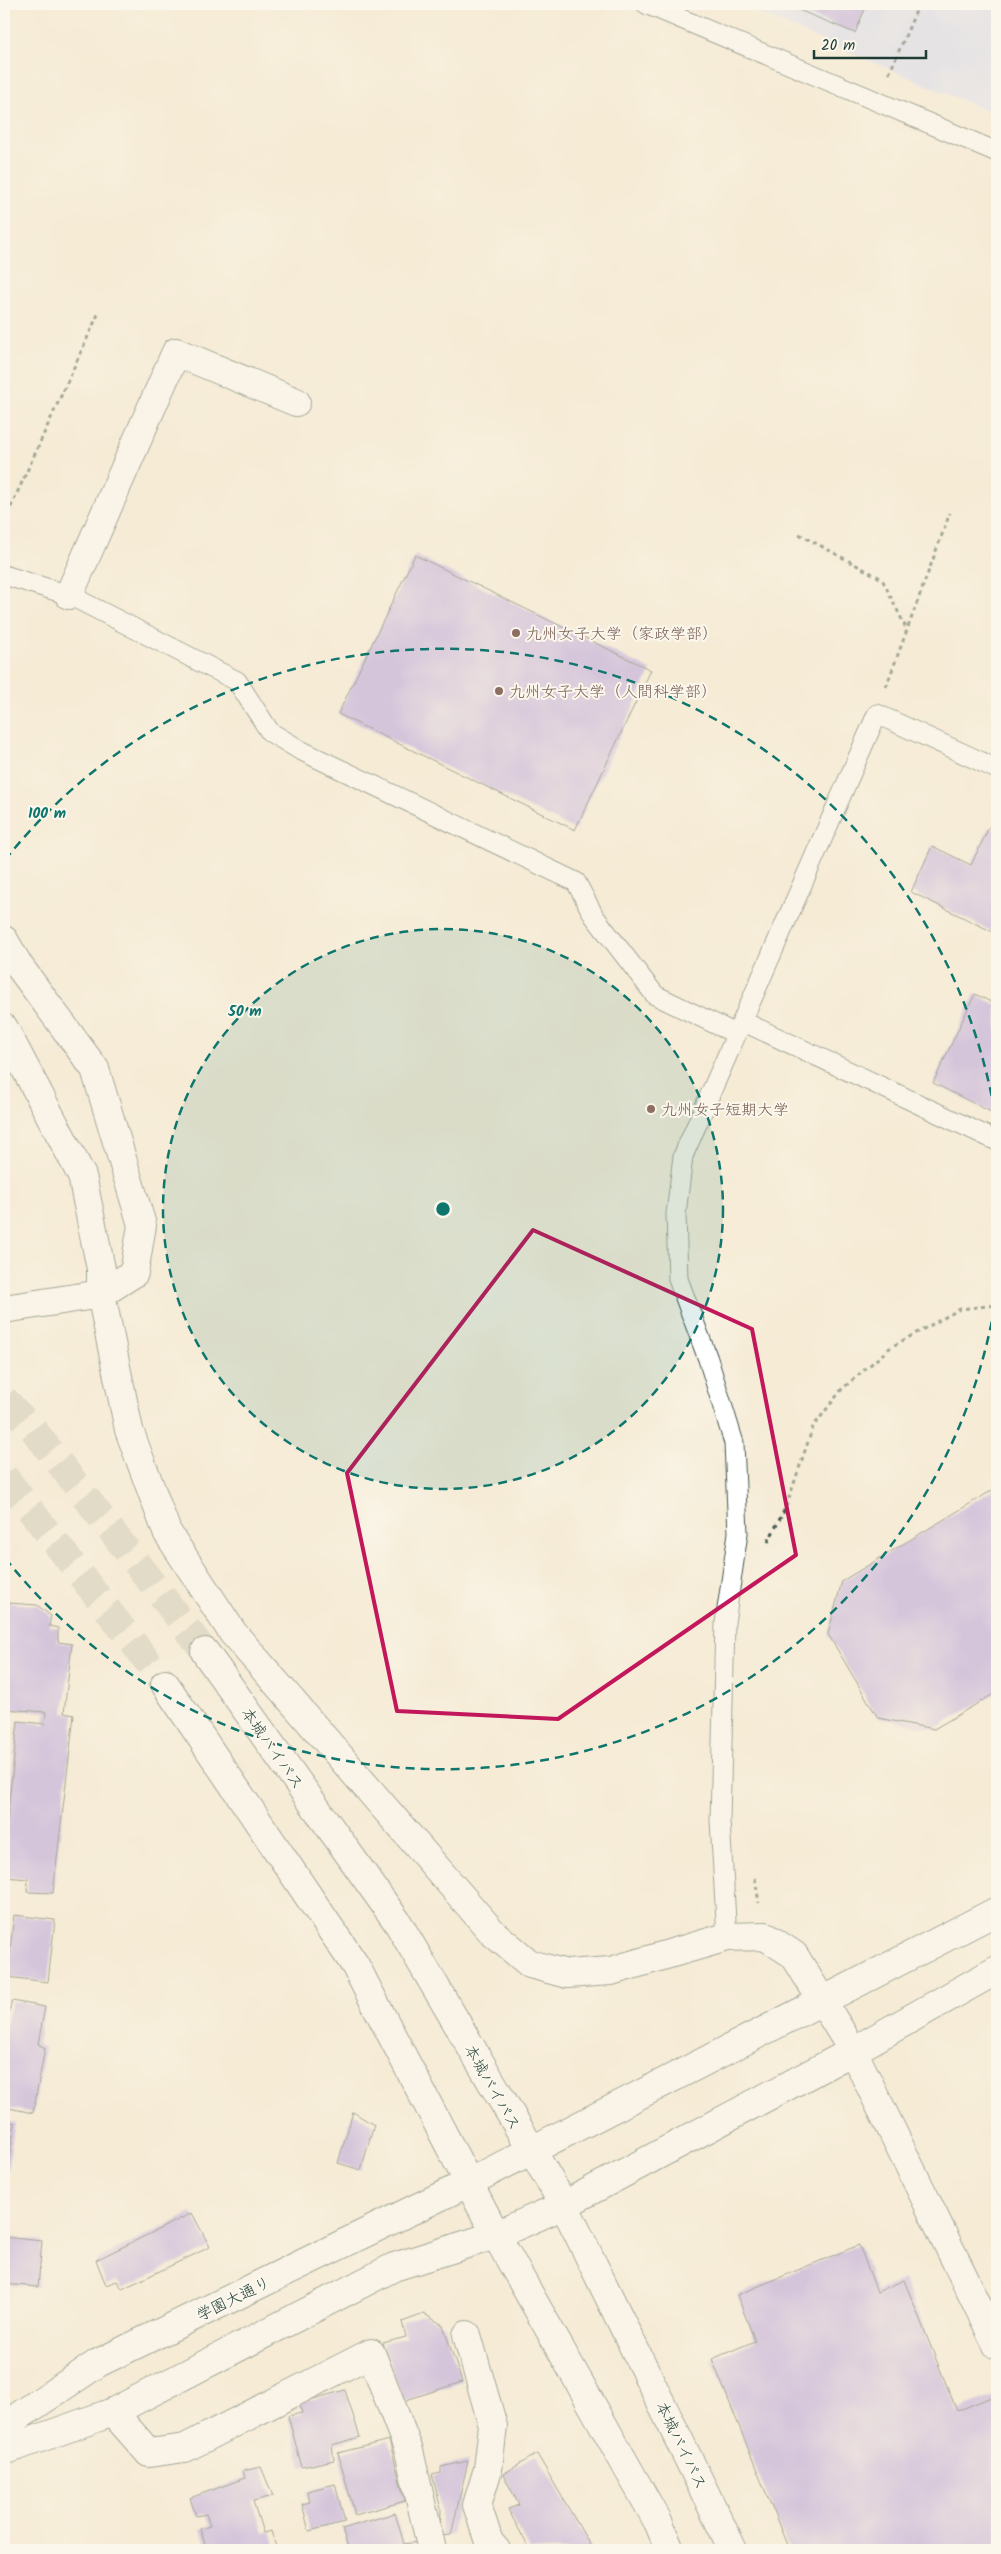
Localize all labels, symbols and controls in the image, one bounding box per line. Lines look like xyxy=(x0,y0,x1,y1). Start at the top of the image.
scale bar xyxy=(814,28,926,60)
text: 20 m xyxy=(821,34,855,58)
place label: 九州女子大学（家政学部） xyxy=(526,622,718,647)
marker: 九州女子大学（家政学部） xyxy=(510,627,522,639)
place label: 九州女子大学（人間科学部） xyxy=(509,680,717,705)
marker: 九州女子大学（人間科学部） xyxy=(493,685,505,697)
text: 100 m xyxy=(28,802,66,826)
text: 50 m xyxy=(227,1000,262,1024)
place label: 九州女子短期大学 xyxy=(661,1098,789,1123)
marker: 九州女子短期大学 xyxy=(645,1103,657,1115)
centre of rings xyxy=(434,1200,452,1218)
street label: 本城バイパス xyxy=(234,1702,309,1795)
street label: 本城バイパス xyxy=(457,2040,526,2135)
street label: 学園大通り xyxy=(192,2271,275,2328)
street label: 本城バイパス xyxy=(648,2397,713,2494)

